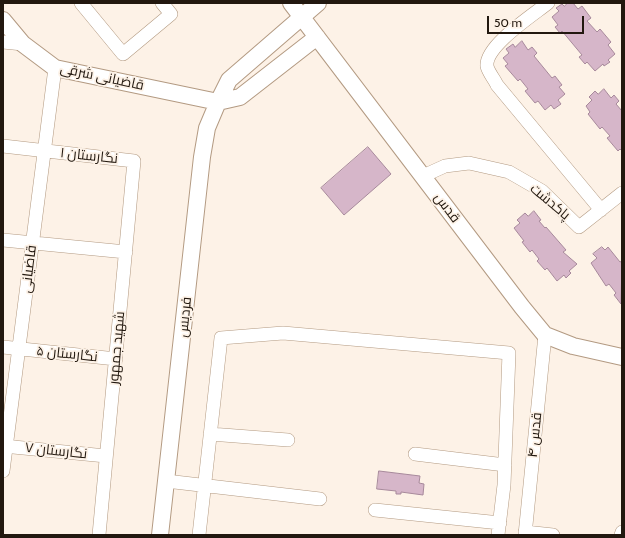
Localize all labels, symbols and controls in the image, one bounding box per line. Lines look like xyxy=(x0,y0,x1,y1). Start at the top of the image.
scale bar xyxy=(489,8,586,34)
text: 50 m xyxy=(494,15,522,30)
street label: قاضیانی شرقی xyxy=(59,60,145,94)
street label: نگارستان ۱ xyxy=(59,145,119,167)
street label: پاکدشت xyxy=(527,180,573,224)
street label: قدس xyxy=(430,190,464,226)
street label: قاضیانی xyxy=(18,244,40,294)
street label: فردیس xyxy=(175,296,195,338)
street label: شهید جمهور xyxy=(105,311,129,385)
street label: نگارستان ۵ xyxy=(36,342,98,366)
street label: قدس ۴ xyxy=(524,412,546,458)
street label: نگارستان ۷ xyxy=(24,439,88,463)

